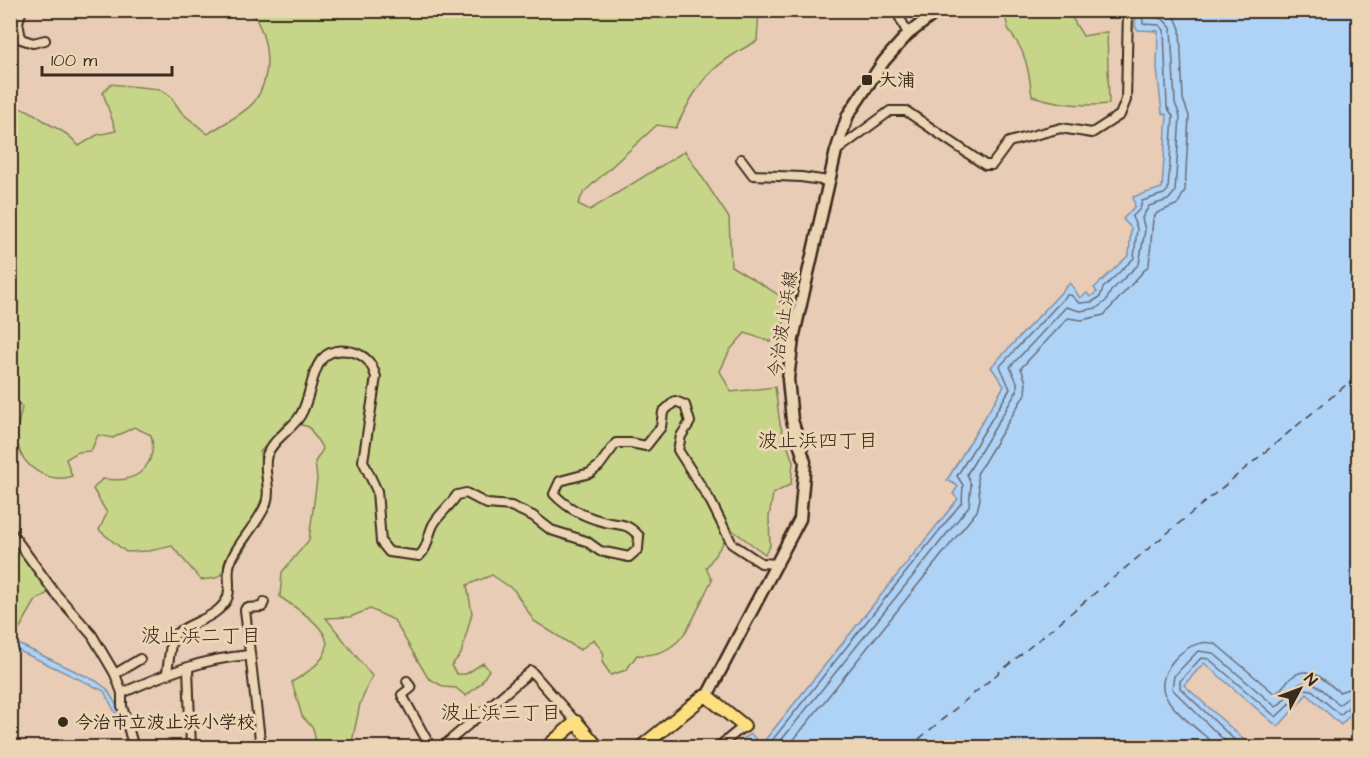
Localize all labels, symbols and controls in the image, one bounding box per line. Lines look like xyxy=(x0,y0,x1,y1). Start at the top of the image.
scale bar xyxy=(42,39,172,77)
text: 100 m xyxy=(51,48,97,73)
place label: 大浦 xyxy=(879,68,915,93)
marker: 大浦 xyxy=(860,73,874,87)
street label: 今治波止浜線 xyxy=(762,269,804,379)
district label: 波止浜四丁目 xyxy=(758,427,878,455)
district label: 波止浜二丁目 xyxy=(141,622,261,650)
north arrow xyxy=(1270,659,1330,719)
text: N xyxy=(1299,669,1322,691)
district label: 波止浜三丁目 xyxy=(441,699,561,727)
place label: 今治市立波止浜小学校 xyxy=(75,710,255,735)
marker: 今治市立波止浜小学校 xyxy=(56,715,70,729)

